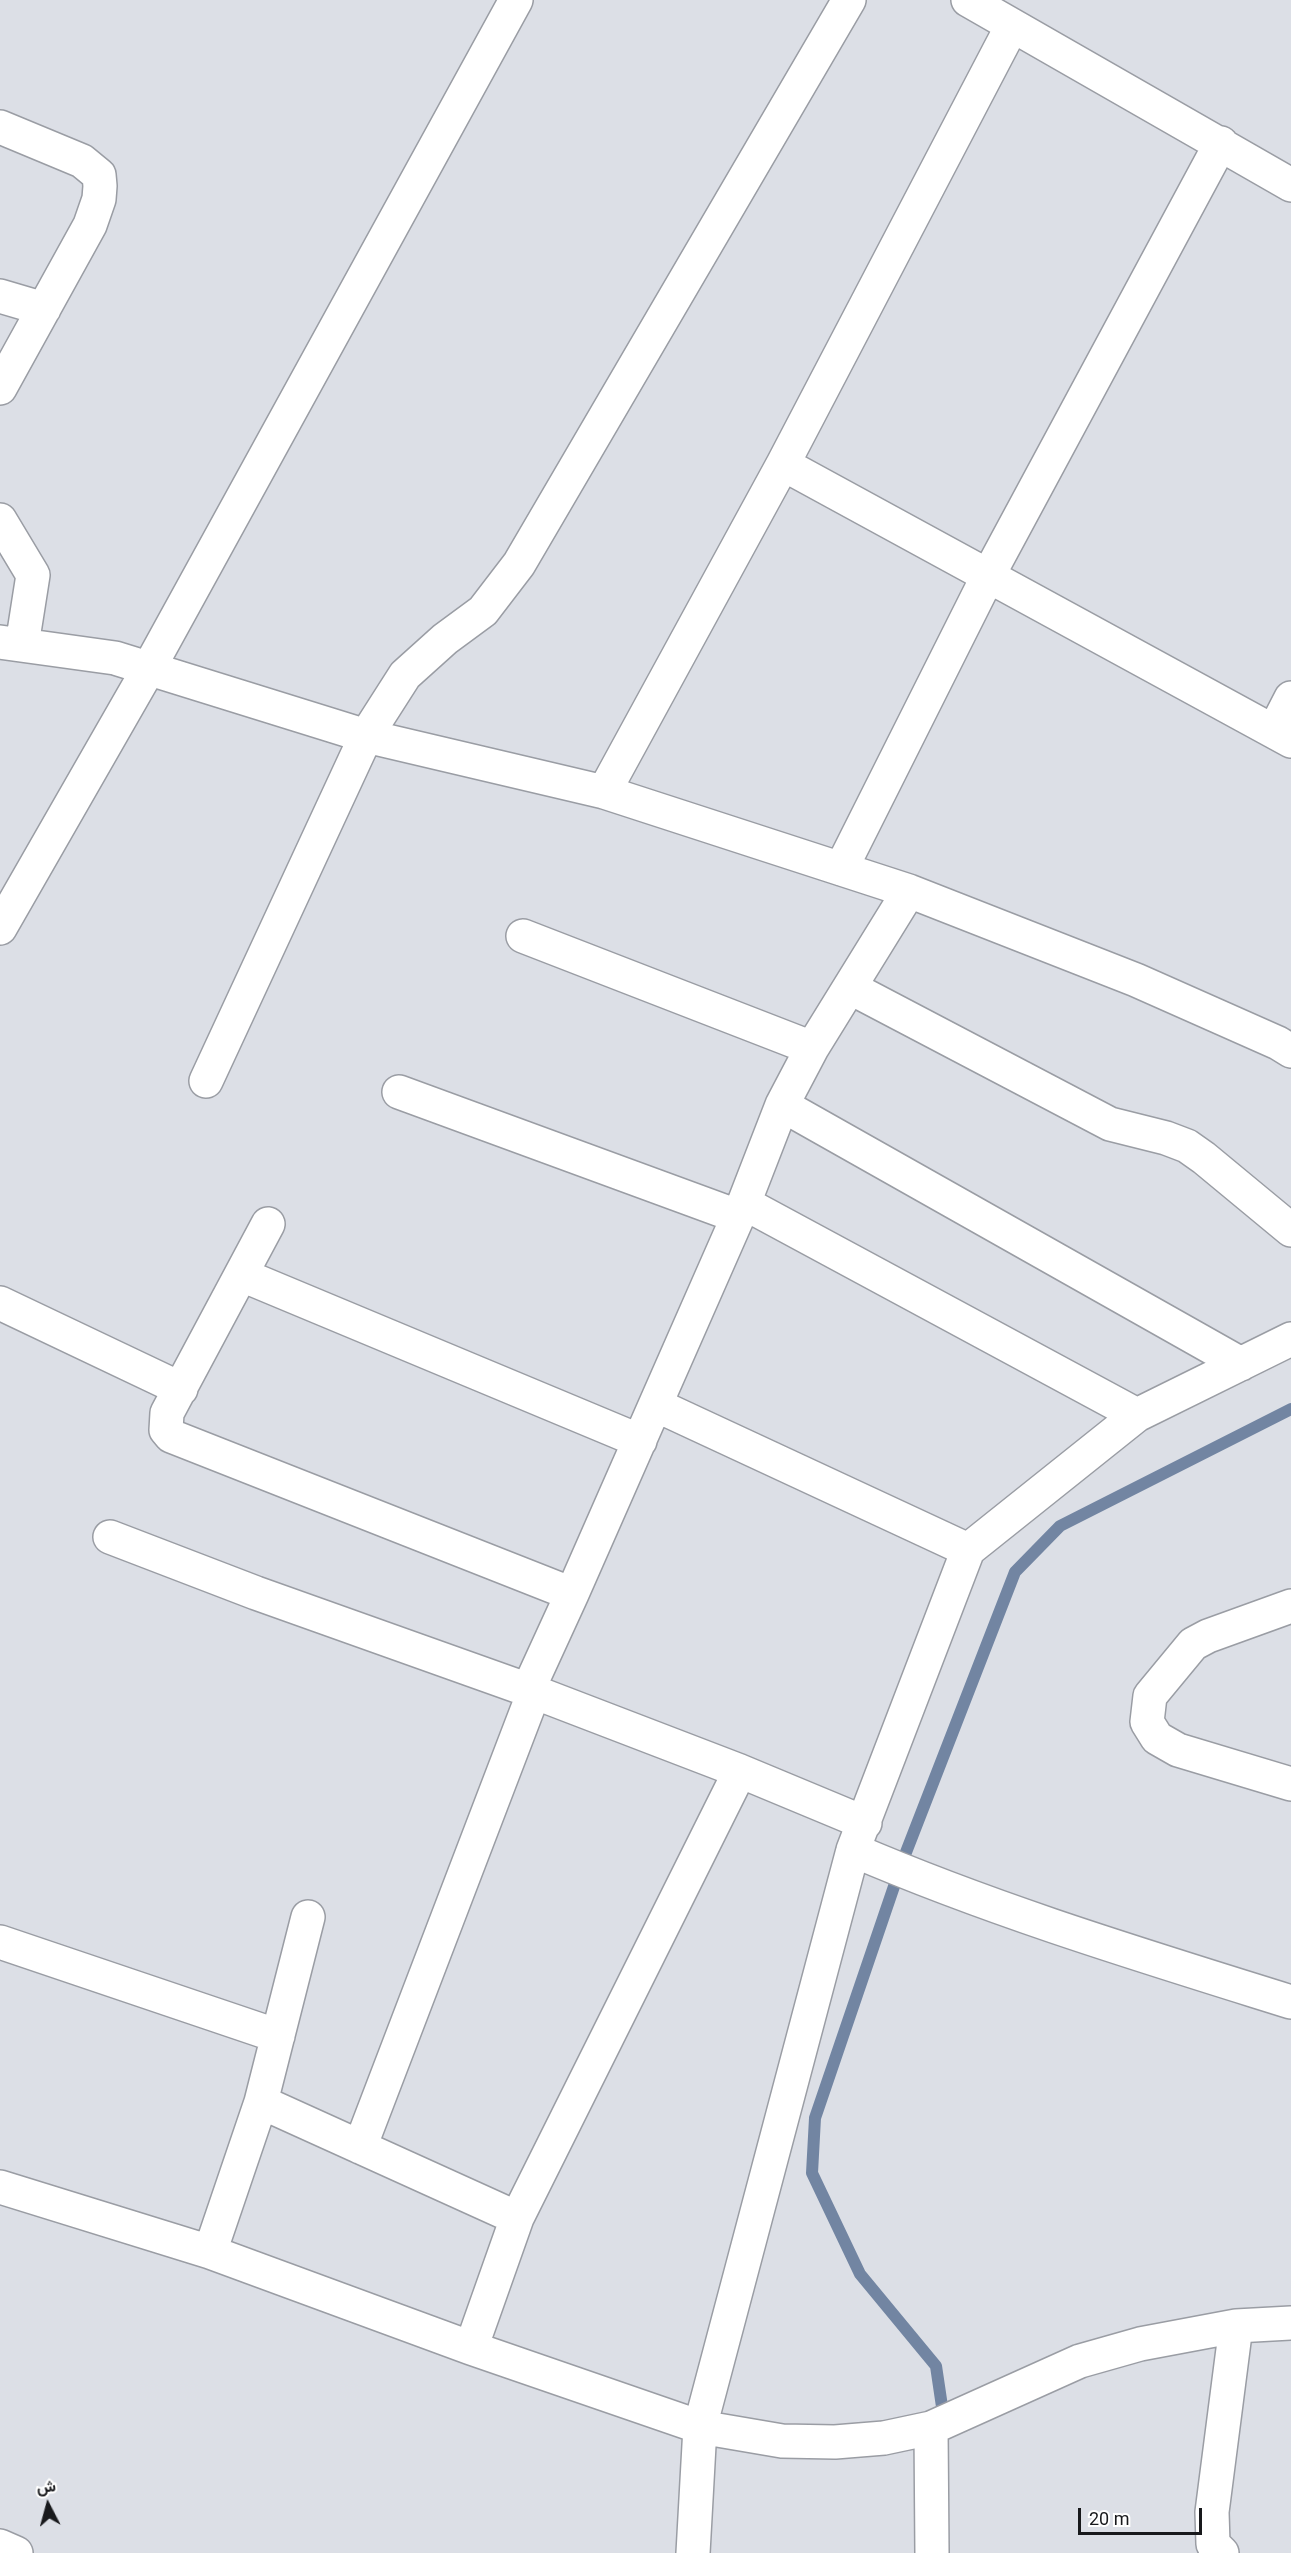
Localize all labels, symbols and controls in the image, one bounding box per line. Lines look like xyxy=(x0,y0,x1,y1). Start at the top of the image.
north arrow xyxy=(18,2475,78,2535)
text: ش xyxy=(36,2476,57,2497)
scale bar xyxy=(1081,2496,1206,2534)
text: 20 m xyxy=(1089,2508,1129,2529)

